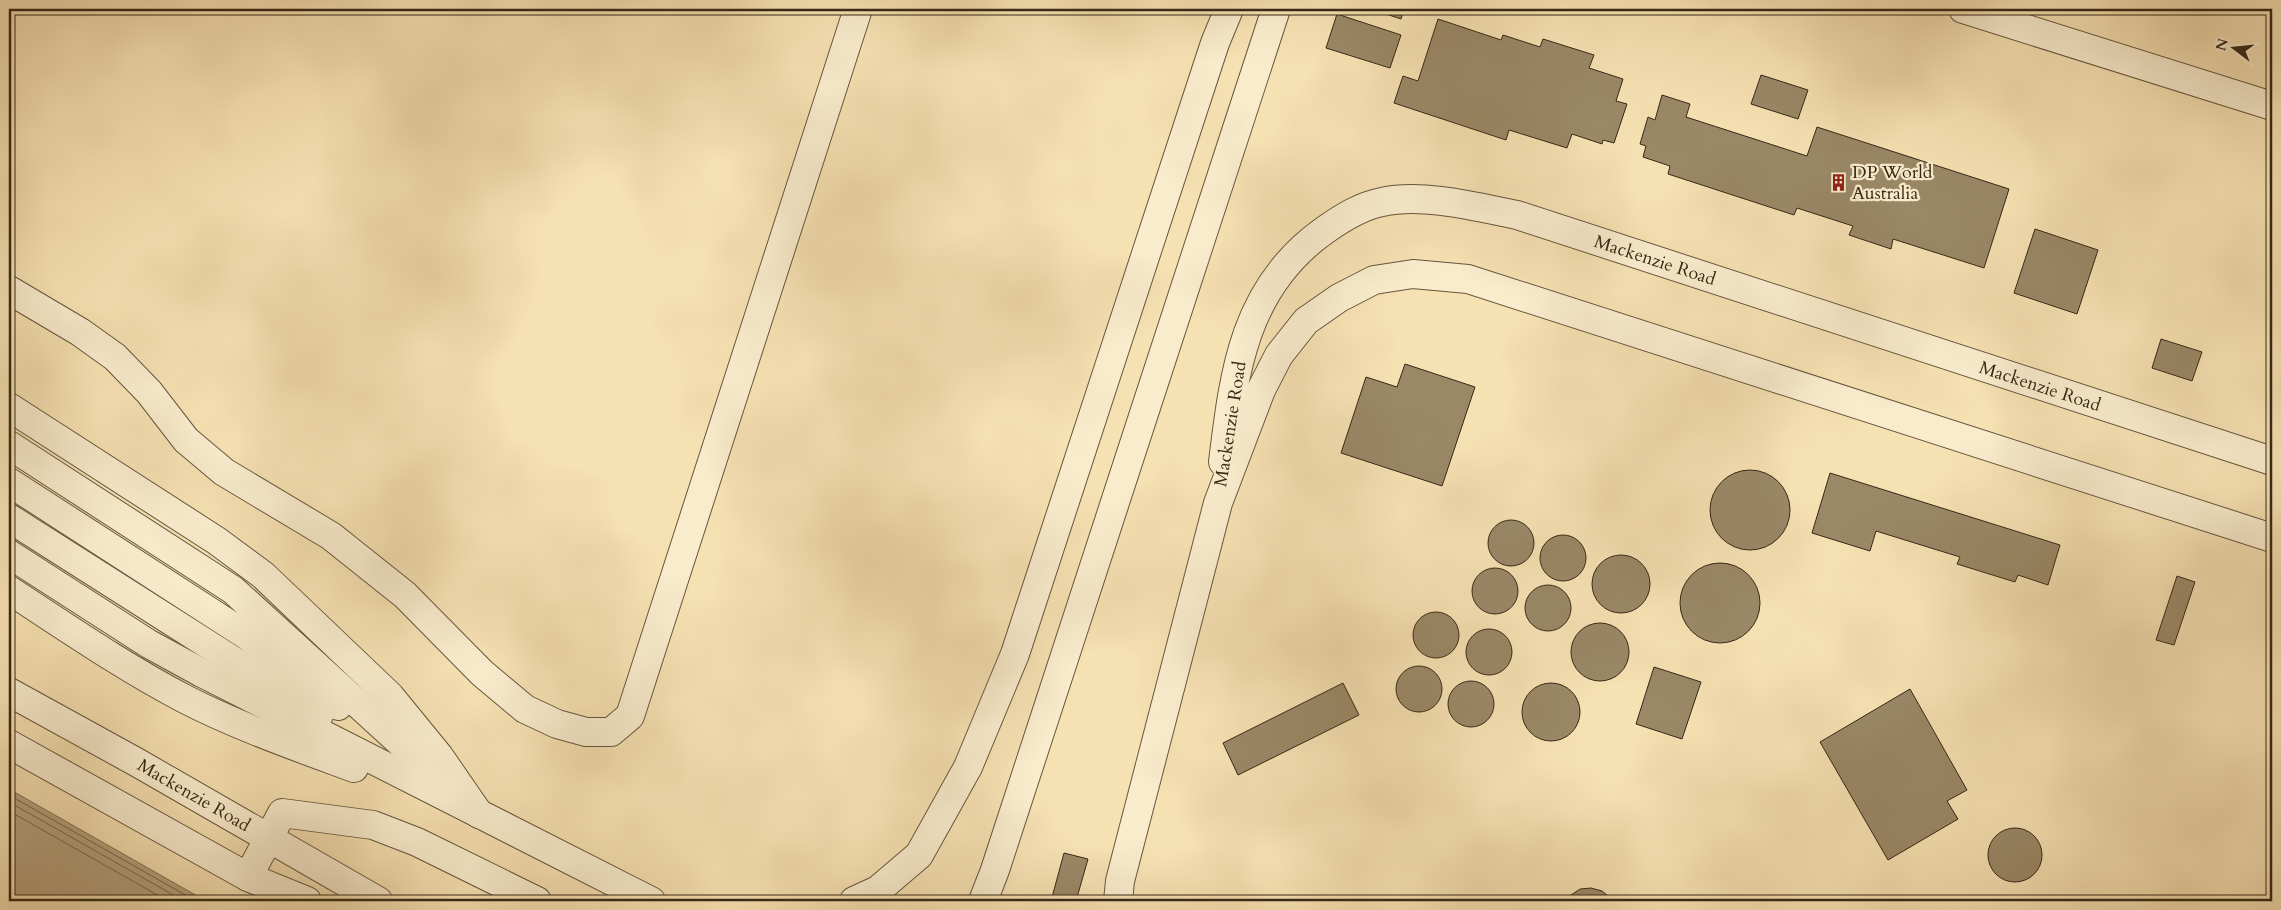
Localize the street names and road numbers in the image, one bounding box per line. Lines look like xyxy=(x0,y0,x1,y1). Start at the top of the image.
street label: Mackenzie Road xyxy=(1591,229,1719,292)
street label: Mackenzie Road xyxy=(1976,355,2104,418)
street label: Mackenzie Road xyxy=(1208,359,1253,489)
street label: Mackenzie Road xyxy=(133,753,255,838)

